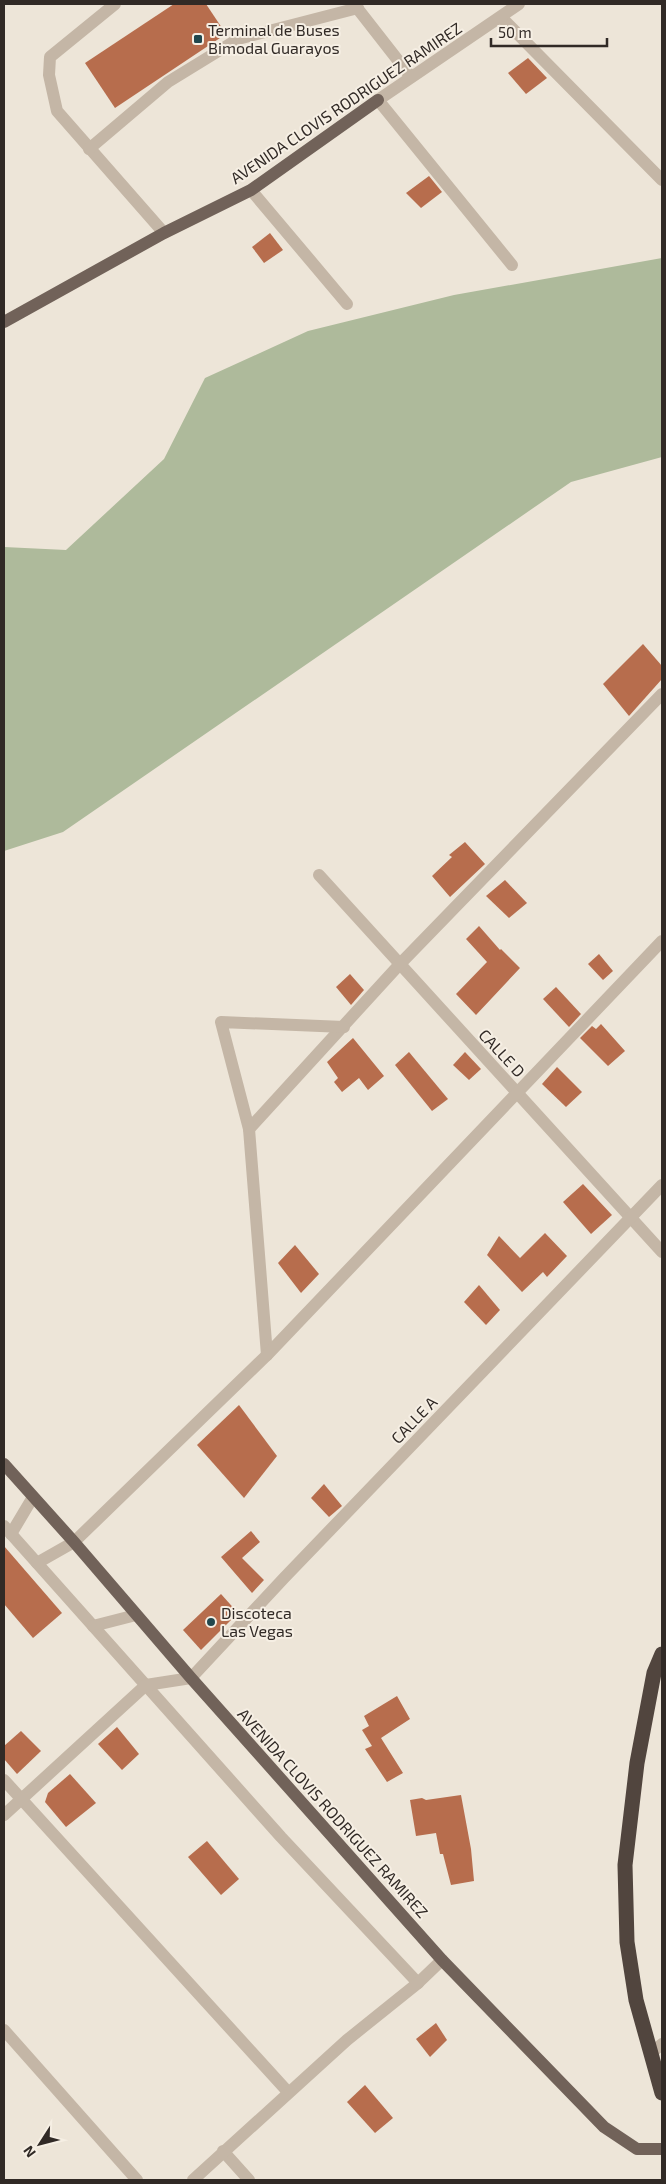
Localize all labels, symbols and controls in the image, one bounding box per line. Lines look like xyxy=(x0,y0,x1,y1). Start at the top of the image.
scale bar xyxy=(491,15,607,47)
street label: AVENIDA CLOVIS RODRIGUEZ RAMIREZ xyxy=(226,18,465,187)
place label: Terminal de Buses Bimodal Guarayos xyxy=(208,20,340,57)
text: 50 m xyxy=(498,23,532,41)
marker: Terminal de Buses Bimodal Guarayos xyxy=(192,33,204,45)
street label: CALLE D xyxy=(475,1025,529,1081)
street label: CALLE A xyxy=(387,1392,441,1447)
place label: Discoteca Las Vegas xyxy=(221,1603,293,1640)
marker: Discoteca Las Vegas xyxy=(205,1616,217,1628)
street label: AVENIDA CLOVIS RODRIGUEZ RAMIREZ xyxy=(234,1704,432,1921)
north arrow xyxy=(15,2119,65,2169)
text: N xyxy=(19,2143,39,2161)

